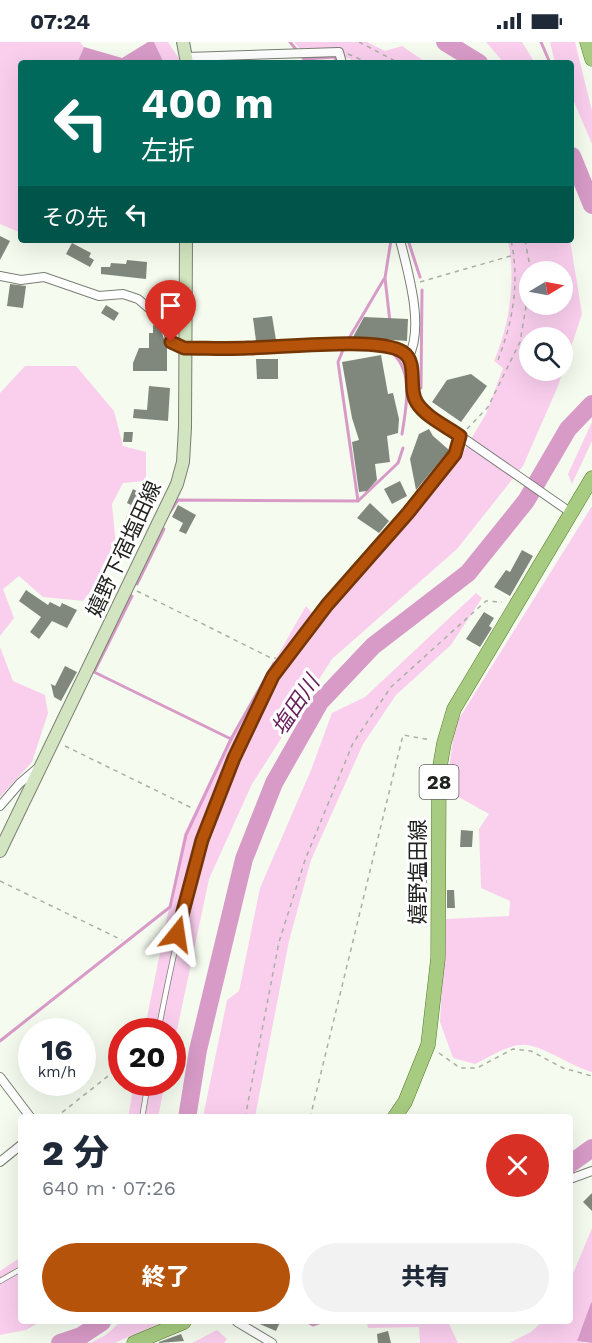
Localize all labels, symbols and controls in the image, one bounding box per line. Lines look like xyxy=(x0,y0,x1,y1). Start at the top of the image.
text: 07:24 xyxy=(30,9,90,34)
text: 400 m xyxy=(141,79,274,128)
icon: left xyxy=(42,84,120,162)
text: 左折 xyxy=(141,135,195,167)
icon: left xyxy=(120,198,153,231)
text: その先 xyxy=(42,205,108,230)
north arrow xyxy=(519,261,573,315)
map controls xyxy=(519,261,573,381)
pin xyxy=(145,280,196,342)
icon: arrive xyxy=(154,289,187,322)
button: search xyxy=(519,327,573,381)
street label: 嬉野下宿塩田線 xyxy=(81,477,166,621)
water label: 塩田川 xyxy=(267,669,325,740)
road number: 28 xyxy=(420,765,458,799)
street label: 嬉野塩田線 xyxy=(405,820,430,925)
position arrow xyxy=(145,902,209,966)
speed limit sign: 20 xyxy=(108,1018,186,1096)
text: 16 xyxy=(41,1032,73,1067)
text: km/h xyxy=(38,1063,76,1081)
text: 2 分 xyxy=(42,1132,109,1174)
button: close xyxy=(486,1134,549,1197)
text: 640 m · 07:26 xyxy=(42,1176,176,1200)
button: 終了 xyxy=(42,1243,290,1312)
button: 共有 xyxy=(302,1243,549,1312)

